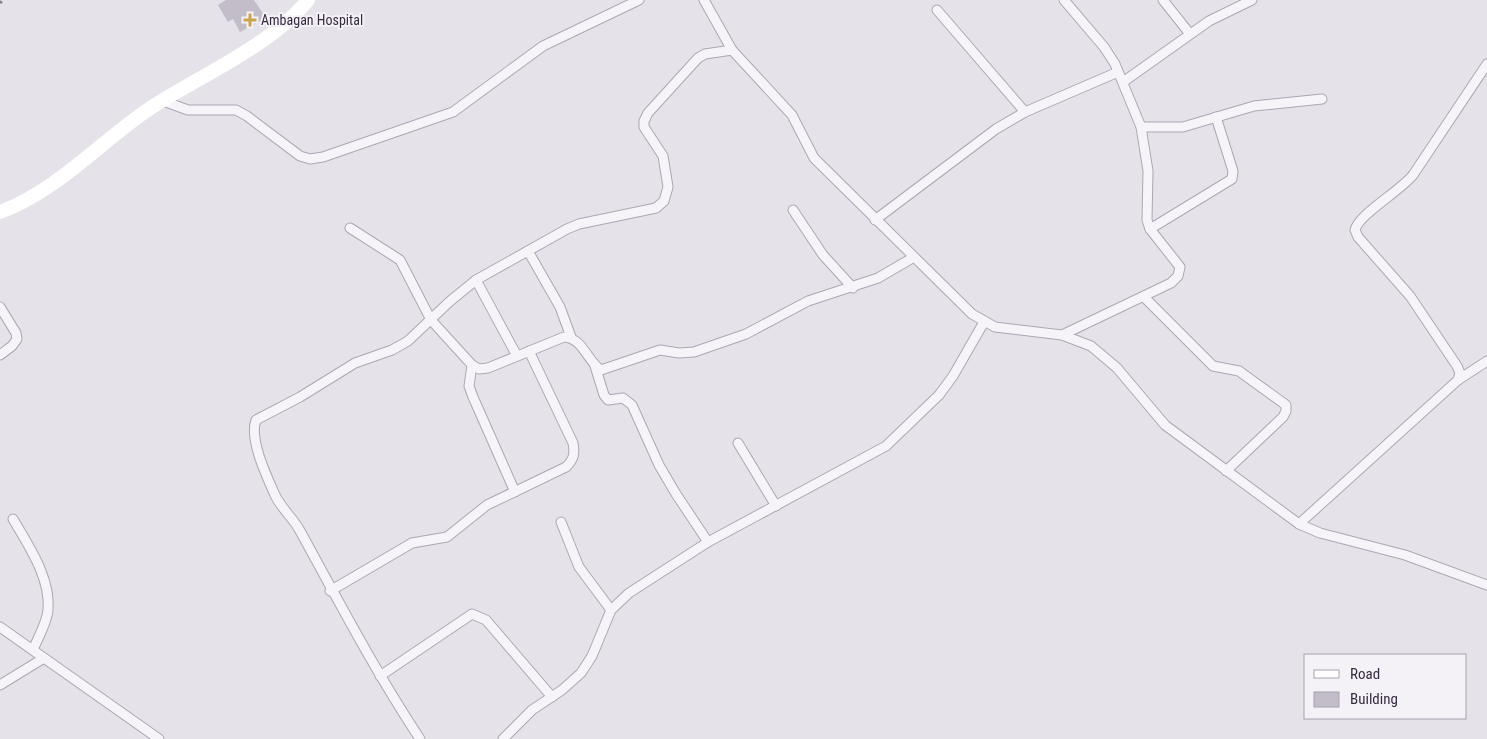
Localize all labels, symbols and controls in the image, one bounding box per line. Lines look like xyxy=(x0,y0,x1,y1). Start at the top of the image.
place label: Ambagan Hospital xyxy=(261,12,363,28)
marker: Ambagan Hospital xyxy=(243,13,257,27)
legend xyxy=(1304,654,1467,719)
text: Road xyxy=(1350,665,1380,683)
text: Building xyxy=(1350,690,1398,708)

